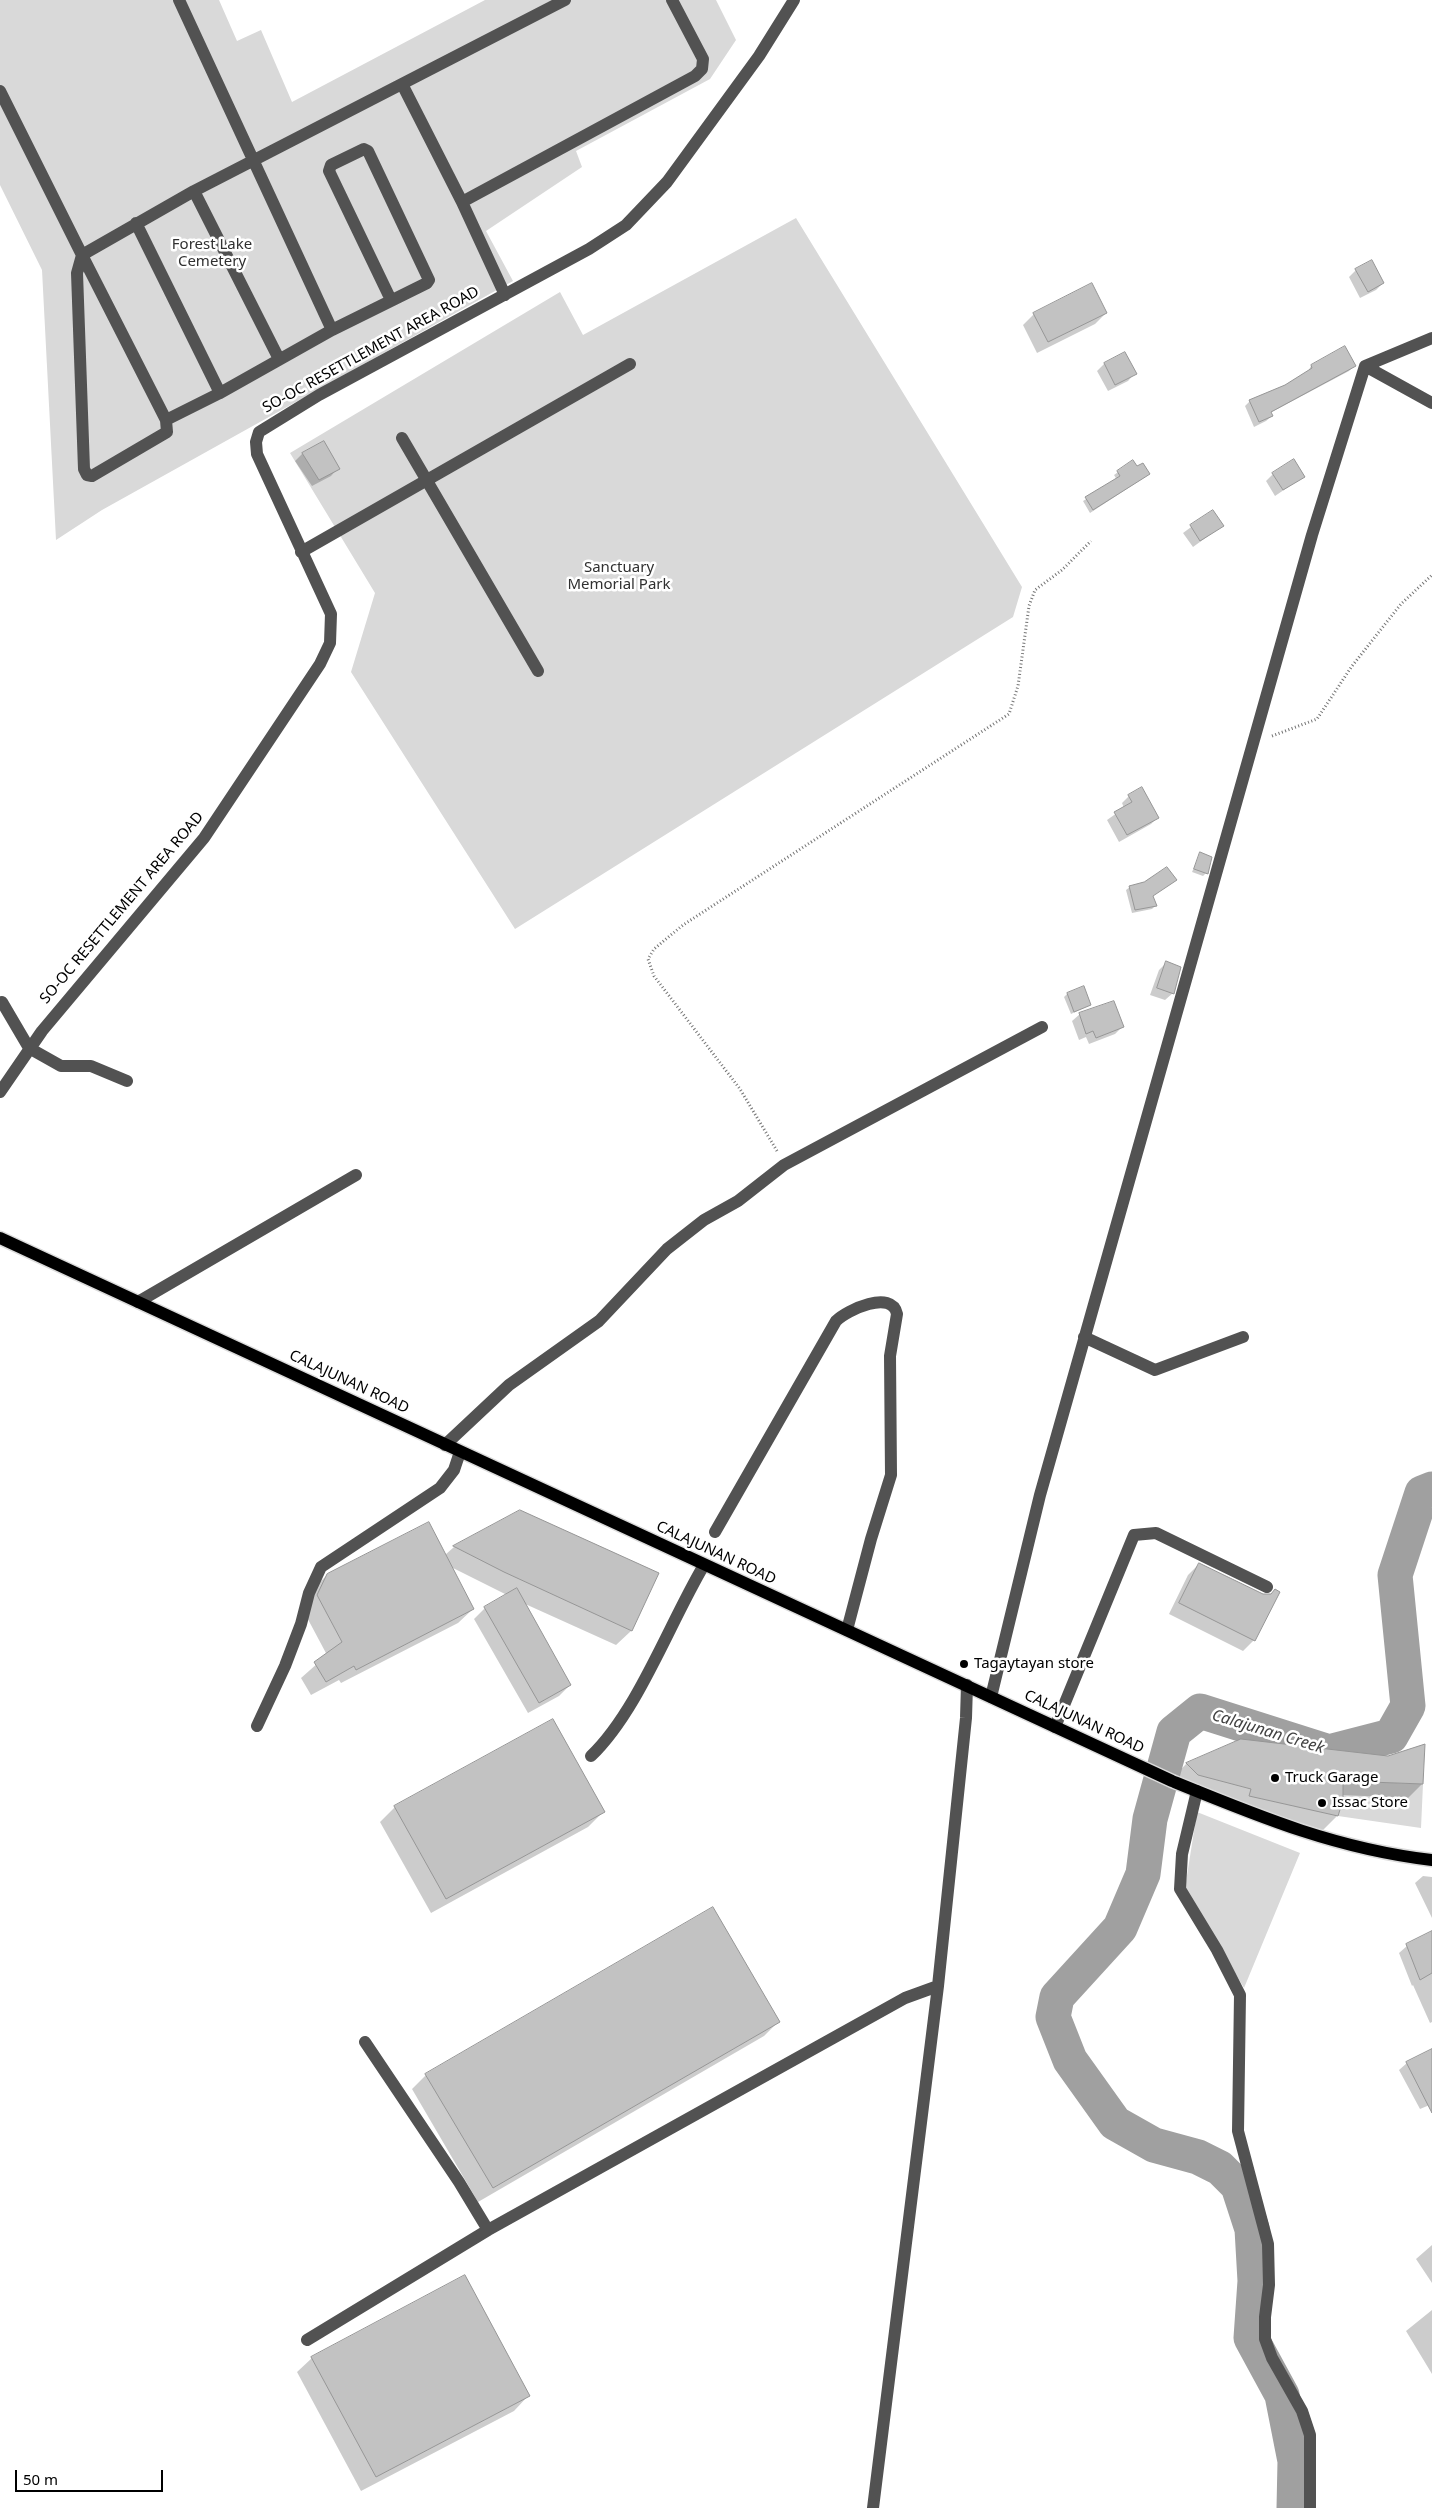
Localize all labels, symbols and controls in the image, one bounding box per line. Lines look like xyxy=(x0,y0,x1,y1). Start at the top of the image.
park label: Forest Lake Cemetery xyxy=(172,236,252,271)
street label: SO-OC RESETTLEMENT AREA ROAD xyxy=(260,283,482,417)
park label: Sanctuary Memorial Park xyxy=(567,559,671,594)
street label: SO-OC RESETTLEMENT AREA ROAD xyxy=(36,808,208,1008)
street label: CALAJUNAN ROAD xyxy=(286,1346,412,1418)
street label: CALAJUNAN ROAD xyxy=(653,1517,779,1589)
place label: Tagaytayan store xyxy=(974,1655,1094,1673)
marker: Tagaytayan store xyxy=(958,1658,970,1670)
street label: CALAJUNAN ROAD xyxy=(1021,1686,1147,1758)
water label: Calajunan Creek xyxy=(1210,1706,1326,1758)
place label: Truck Garage xyxy=(1285,1769,1378,1787)
marker: Truck Garage xyxy=(1269,1772,1281,1784)
place label: Issac Store xyxy=(1332,1794,1408,1812)
marker: Issac Store xyxy=(1316,1797,1328,1809)
scale bar xyxy=(18,2460,165,2492)
text: 50 m xyxy=(23,2469,58,2489)

